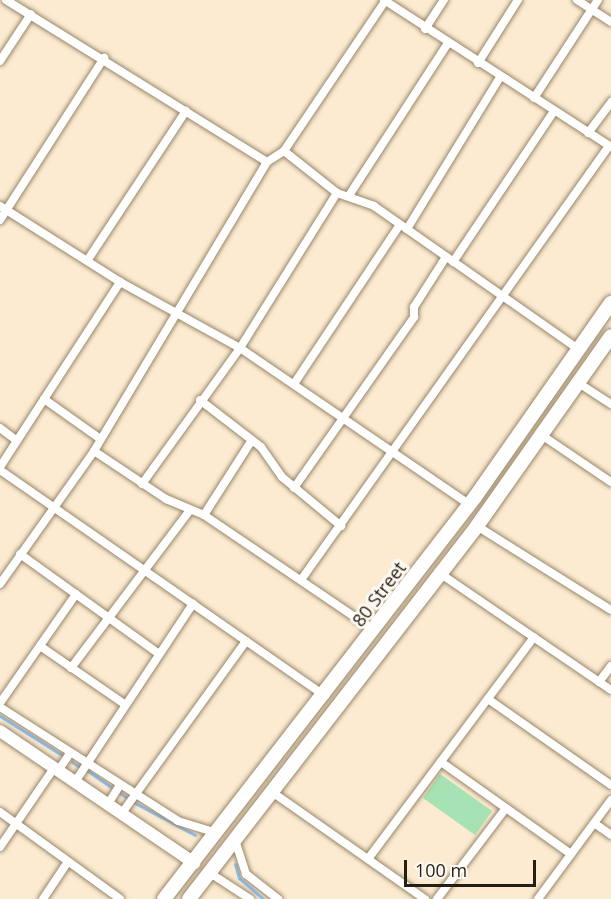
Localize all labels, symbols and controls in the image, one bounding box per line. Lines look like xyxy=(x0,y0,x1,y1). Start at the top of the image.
street label: 80 Street xyxy=(348,557,410,631)
scale bar xyxy=(407,848,539,886)
text: 100 m xyxy=(415,858,467,882)

